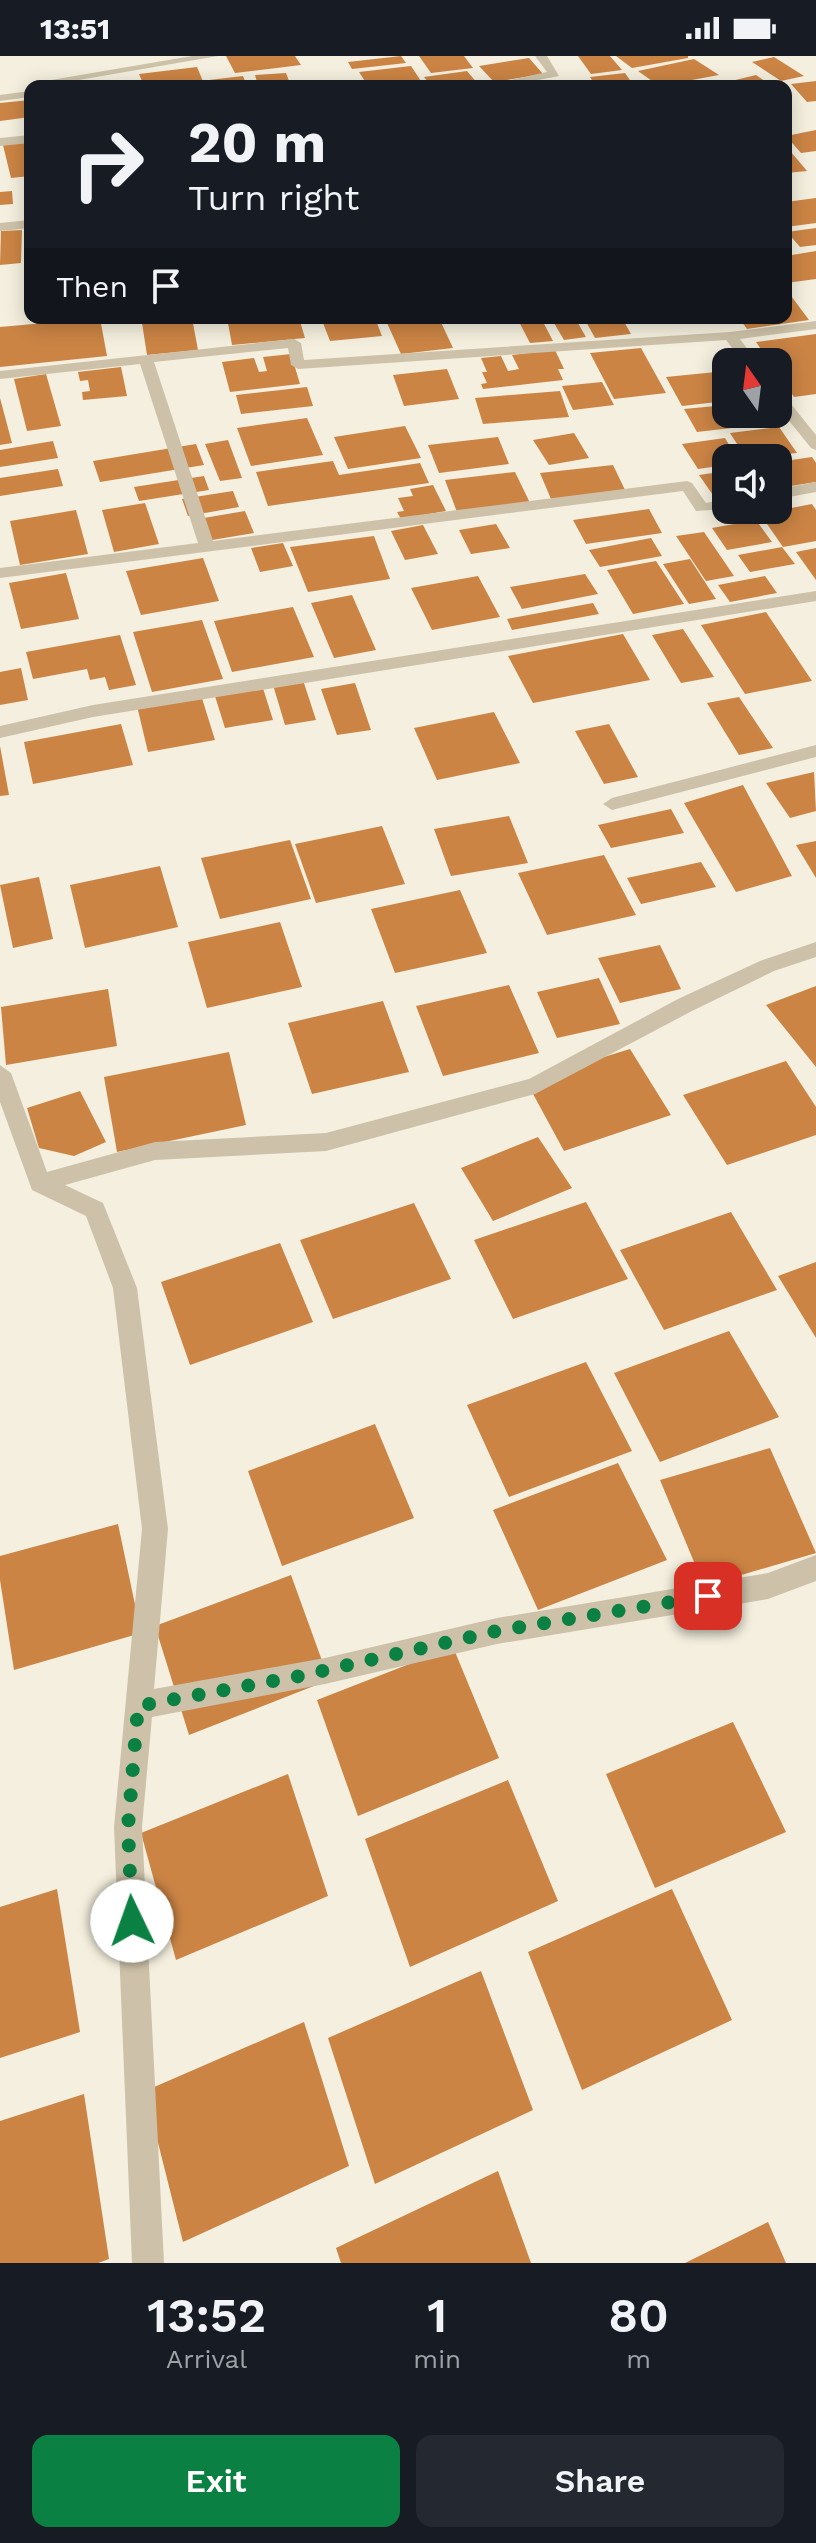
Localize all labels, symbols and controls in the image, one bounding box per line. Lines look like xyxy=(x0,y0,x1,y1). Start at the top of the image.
text: 13:51 xyxy=(40,11,110,46)
text: 20 m xyxy=(188,110,326,176)
icon: right xyxy=(56,112,160,216)
text: Turn right xyxy=(188,177,359,219)
icon: arrive xyxy=(144,264,188,308)
text: Then xyxy=(56,269,128,304)
north arrow xyxy=(712,348,792,428)
map controls xyxy=(712,348,792,524)
button: sound xyxy=(712,444,792,524)
pin xyxy=(674,1562,742,1630)
icon: arrive xyxy=(686,1574,730,1618)
position arrow xyxy=(90,1879,174,1963)
text: 13:52 xyxy=(147,2287,266,2344)
text: 1 xyxy=(427,2287,447,2344)
text: 80 xyxy=(608,2287,669,2344)
text: Arrival xyxy=(166,2344,247,2374)
text: min xyxy=(413,2344,461,2374)
text: m xyxy=(626,2344,651,2374)
button: Exit xyxy=(32,2435,400,2527)
button: Share xyxy=(416,2435,784,2527)

